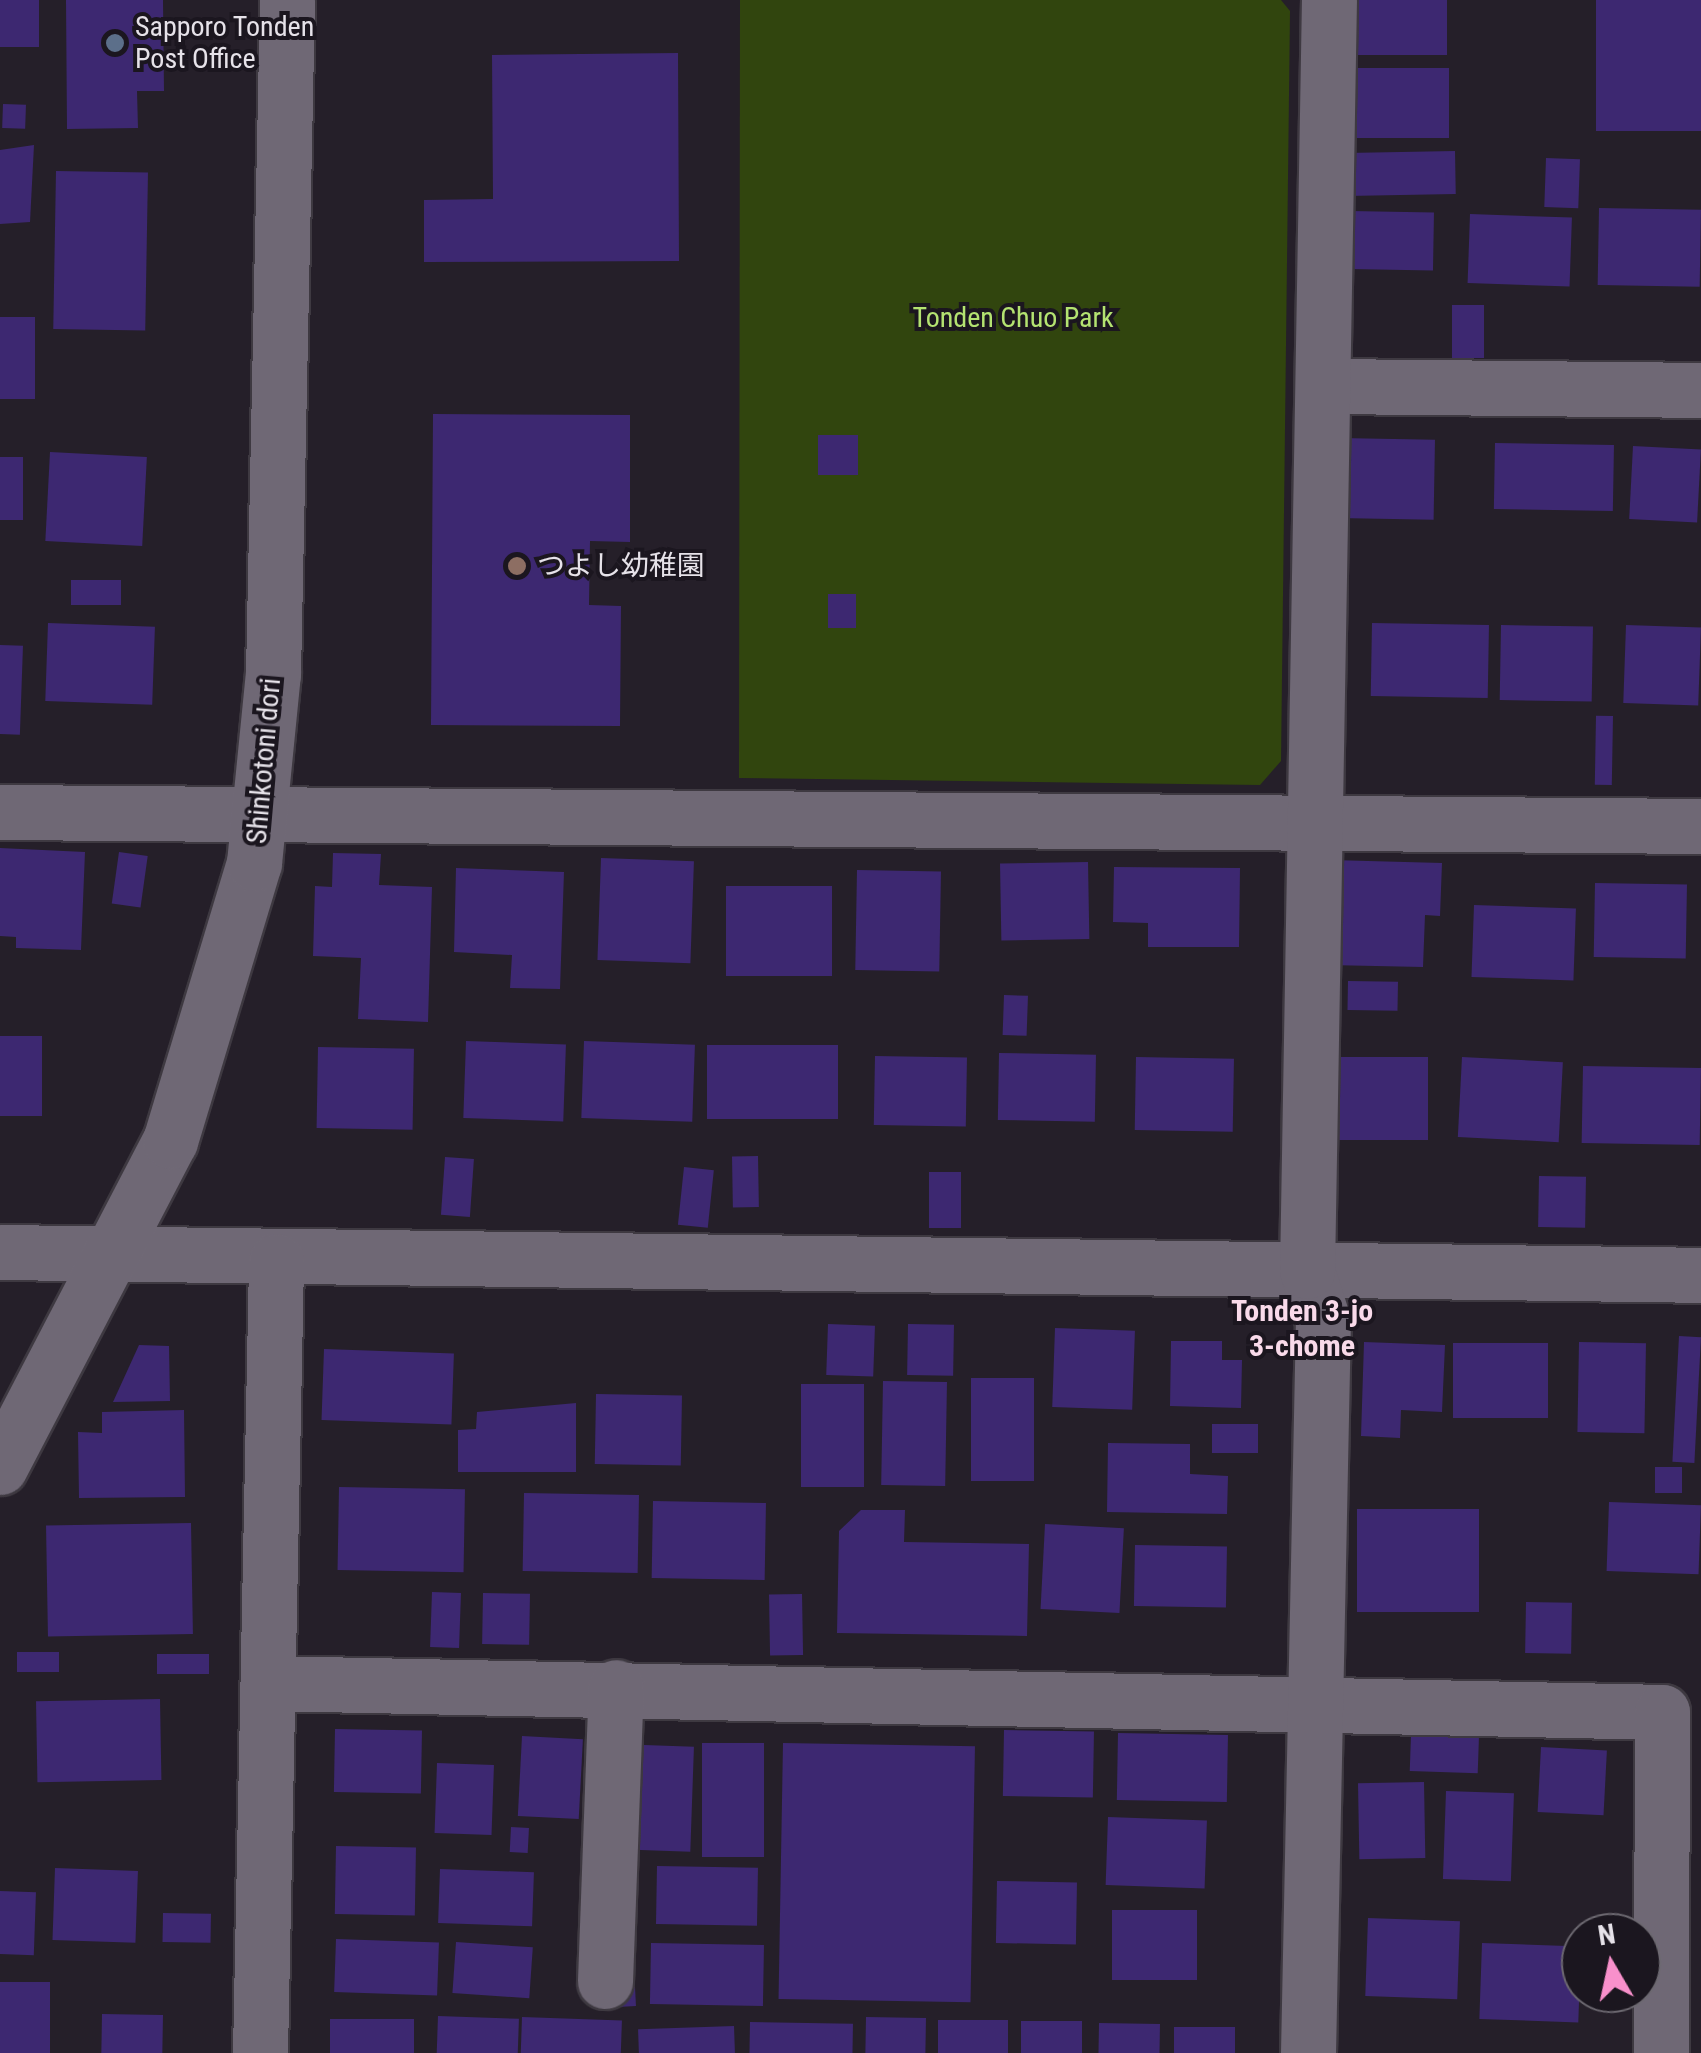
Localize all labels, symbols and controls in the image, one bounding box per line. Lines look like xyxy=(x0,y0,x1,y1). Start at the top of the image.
place label: Sapporo Tonden Post Office xyxy=(135,10,315,76)
marker: Sapporo Tonden Post Office xyxy=(104,32,126,54)
park label: Tonden Chuo Park xyxy=(912,301,1114,335)
place label: つよし幼稚園 xyxy=(537,549,705,583)
marker: つよし幼稚園 xyxy=(506,555,528,577)
street label: Shinkotoni dori xyxy=(240,677,288,845)
district label: Tonden 3-jo 3-chome xyxy=(1231,1293,1373,1364)
north arrow xyxy=(1561,1913,1661,2013)
text: N xyxy=(1595,1917,1618,1952)

